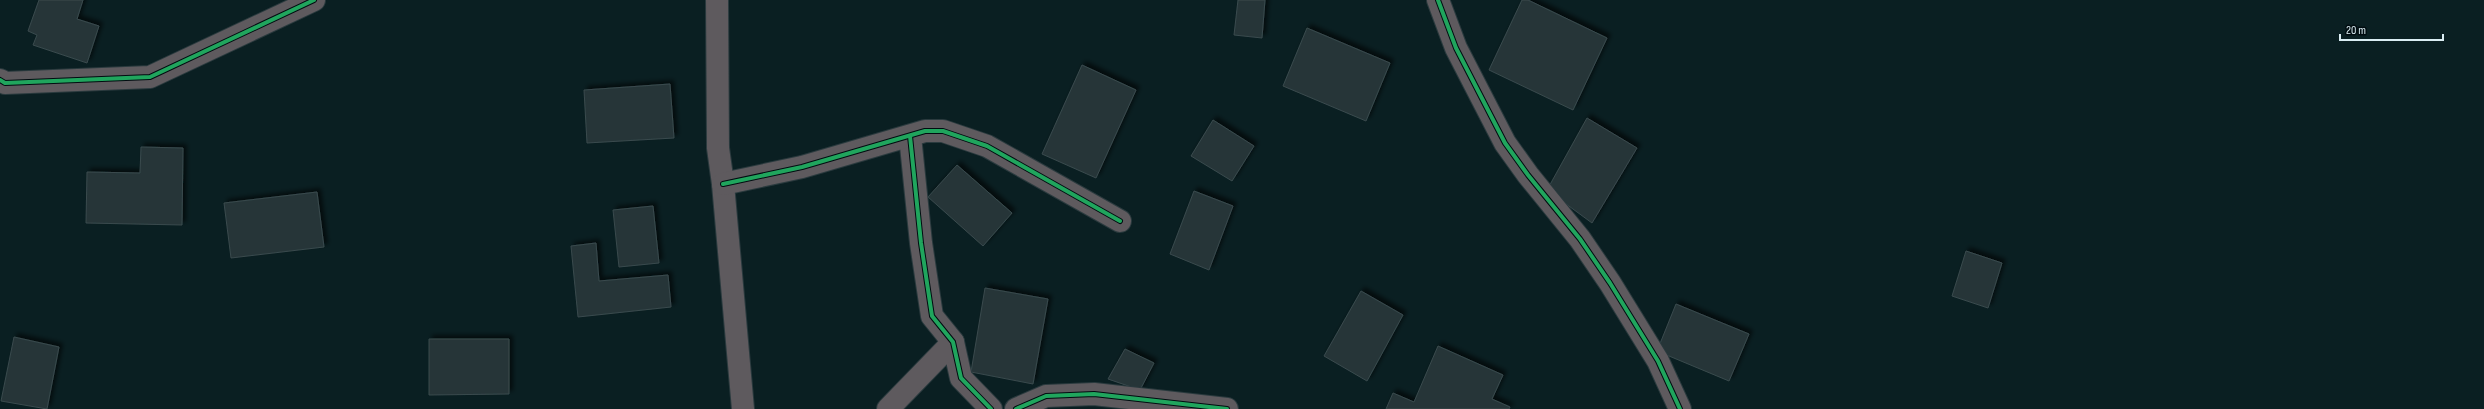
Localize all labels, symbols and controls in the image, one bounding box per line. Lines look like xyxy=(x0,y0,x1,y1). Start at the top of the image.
scale bar xyxy=(2340,16,2443,42)
text: 20 m xyxy=(2346,23,2366,38)

